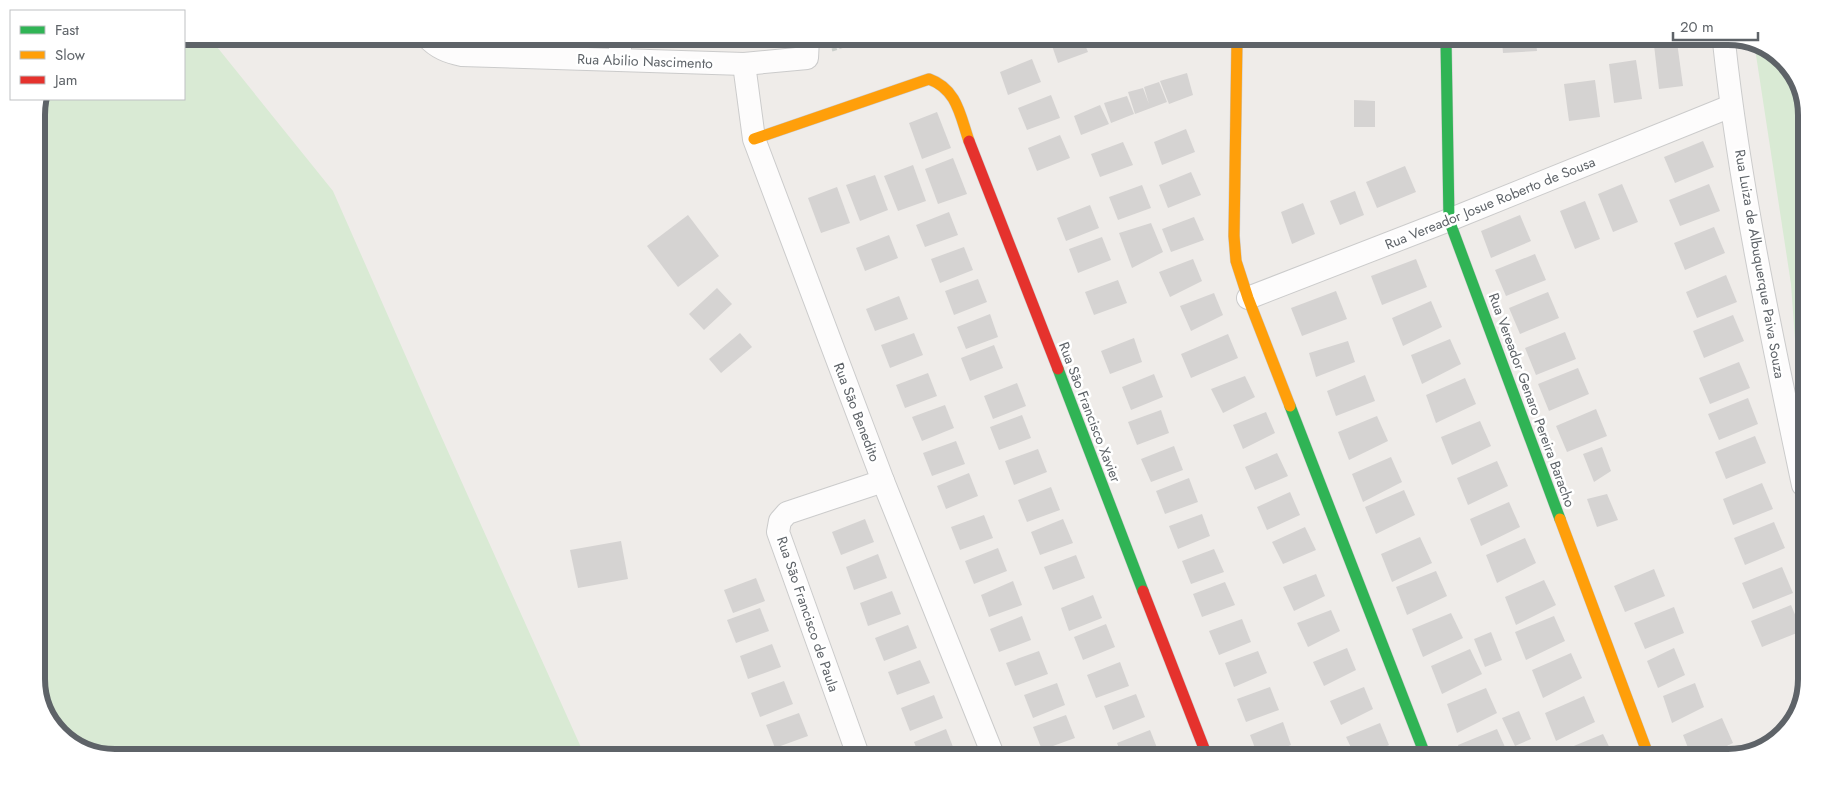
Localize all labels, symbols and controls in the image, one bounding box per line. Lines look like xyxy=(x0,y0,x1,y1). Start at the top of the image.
legend xyxy=(10,10,185,100)
scale bar xyxy=(1673,10,1758,42)
text: 20 m xyxy=(1680,16,1714,38)
text: Fast xyxy=(55,19,79,41)
text: Slow xyxy=(55,44,86,66)
street label: Rua Abilio Nascimento xyxy=(577,49,714,73)
text: Jam xyxy=(53,69,78,91)
street label: Rua Luiza de Albuquerque Paiva Souza xyxy=(1730,148,1790,380)
street label: Rua Vereador Josue Roberto de Sousa xyxy=(1382,152,1598,254)
street label: Rua Vereador Genaro Pereira Baracho xyxy=(1484,290,1580,510)
street label: Rua São Francisco Xavier xyxy=(1054,339,1126,485)
street label: Rua São Benedito xyxy=(829,360,885,465)
street label: Rua São Francisco de Paula xyxy=(772,534,844,694)

